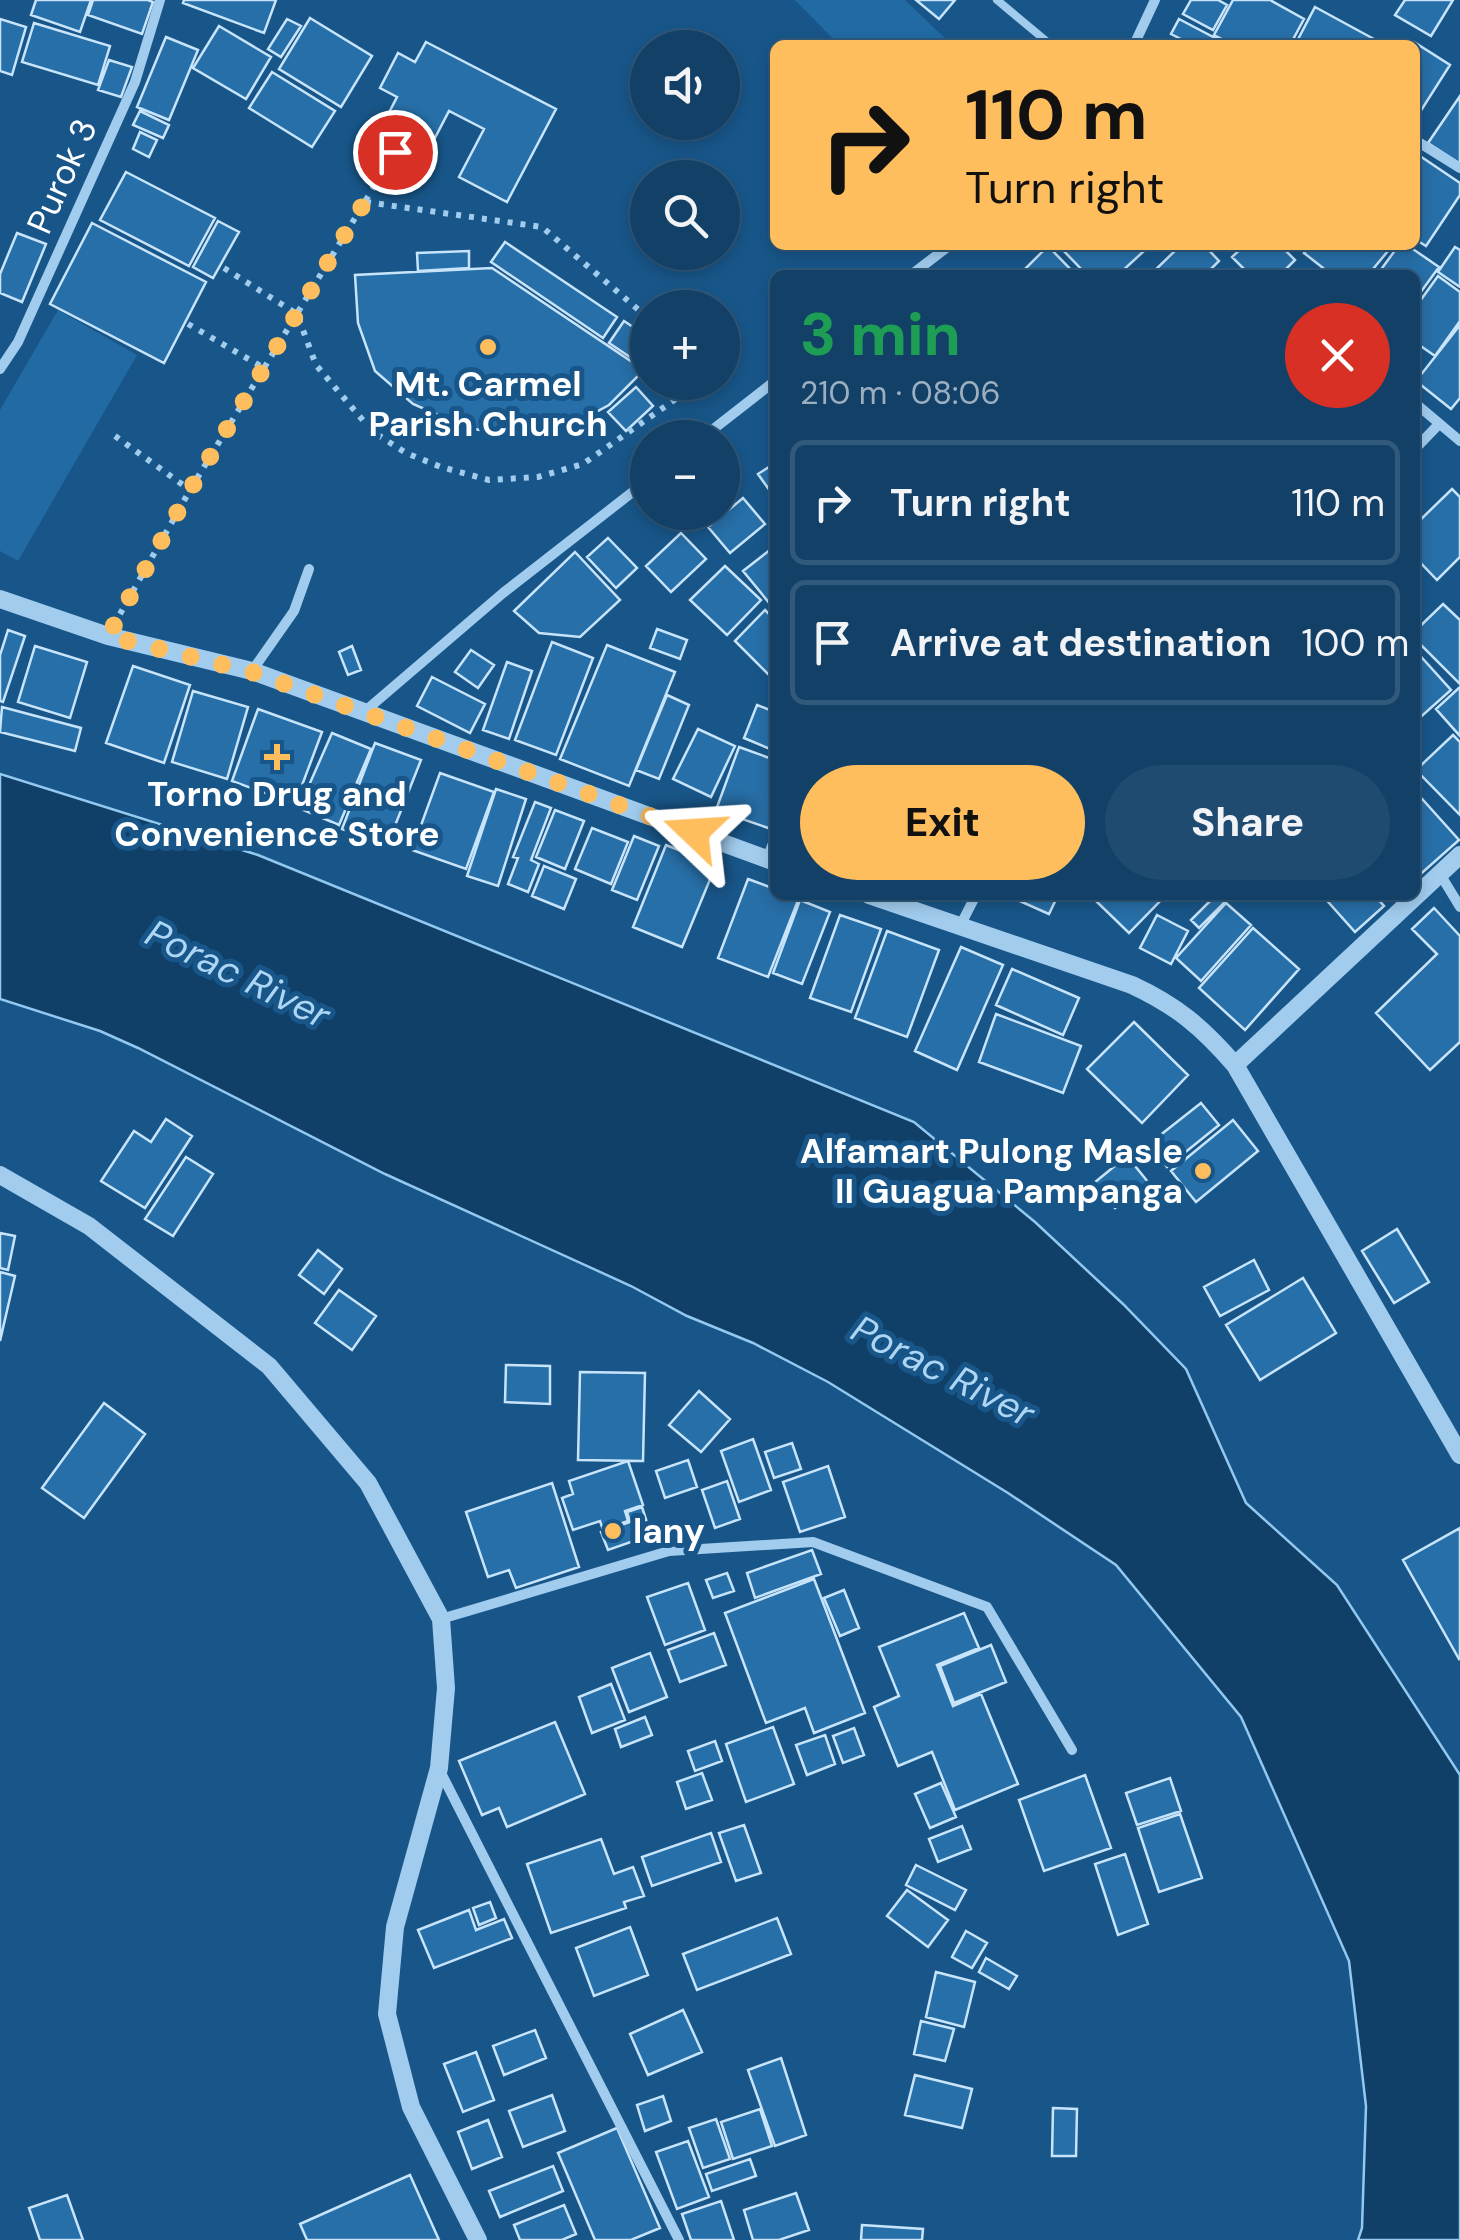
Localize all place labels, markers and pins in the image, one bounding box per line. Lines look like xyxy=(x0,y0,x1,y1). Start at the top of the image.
pin xyxy=(353,110,438,195)
marker: Mt. Carmel Parish Church xyxy=(477,336,499,358)
place label: Mt. Carmel Parish Church xyxy=(368,361,608,447)
marker: Torno Drug and Convenience Store xyxy=(266,746,288,768)
place label: Torno Drug and Convenience Store xyxy=(114,771,440,857)
place label: Alfamart Pulong Masle II Guagua Pampanga xyxy=(800,1128,1183,1214)
marker: Alfamart Pulong Masle II Guagua Pampanga xyxy=(1192,1160,1214,1182)
place label: lany xyxy=(633,1508,705,1554)
marker: lany xyxy=(602,1520,624,1542)

